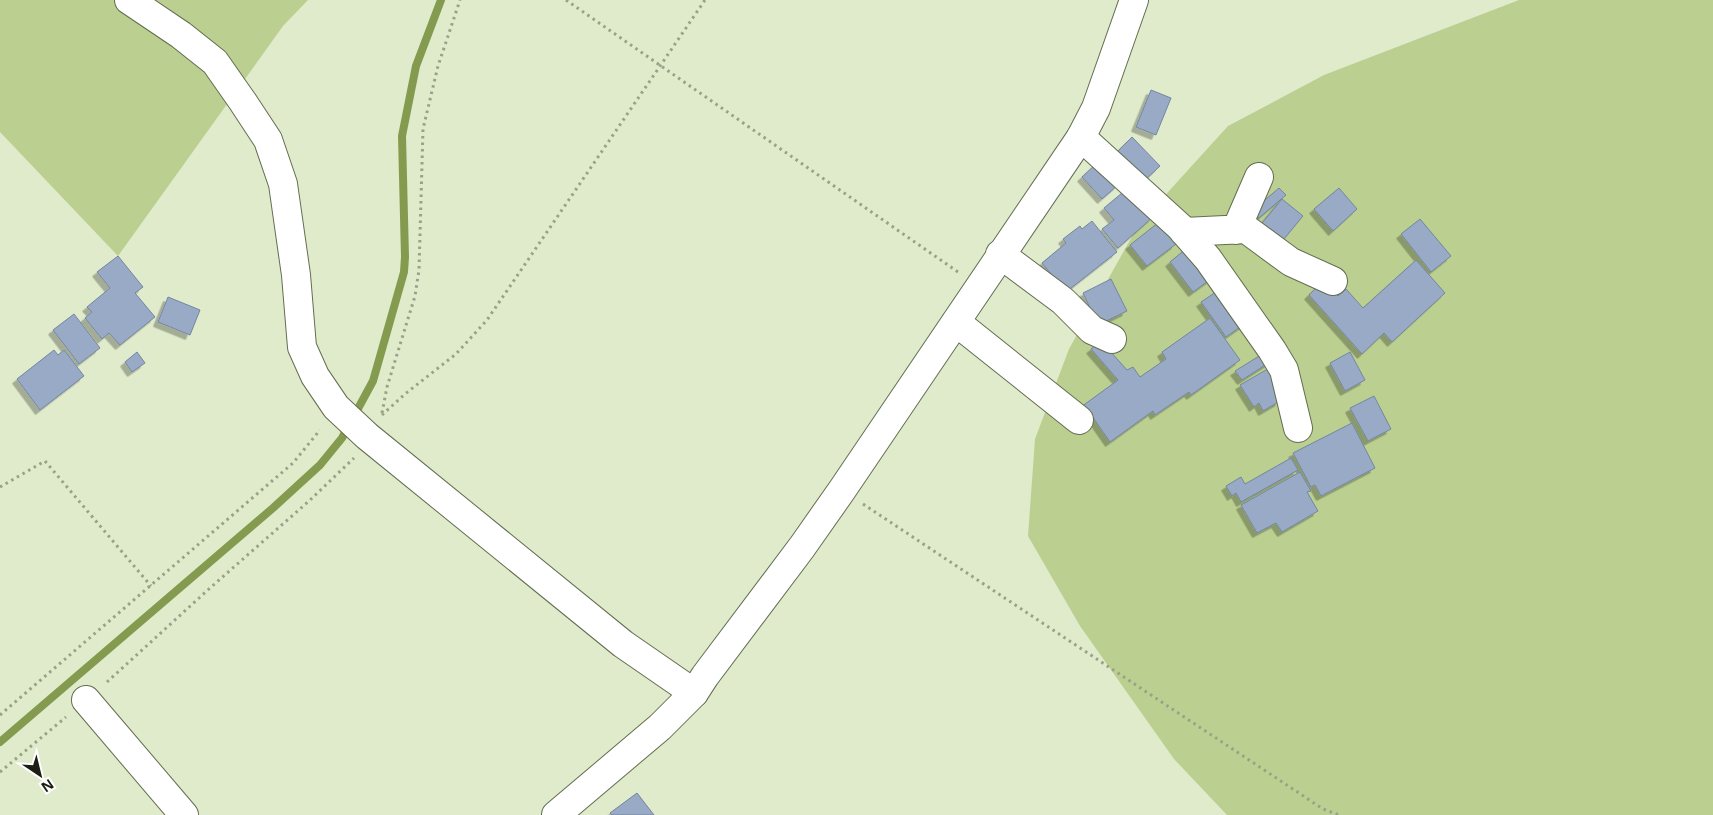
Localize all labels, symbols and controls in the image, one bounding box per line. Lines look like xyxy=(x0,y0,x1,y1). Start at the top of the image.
north arrow xyxy=(15,750,65,800)
text: N xyxy=(38,775,58,797)

